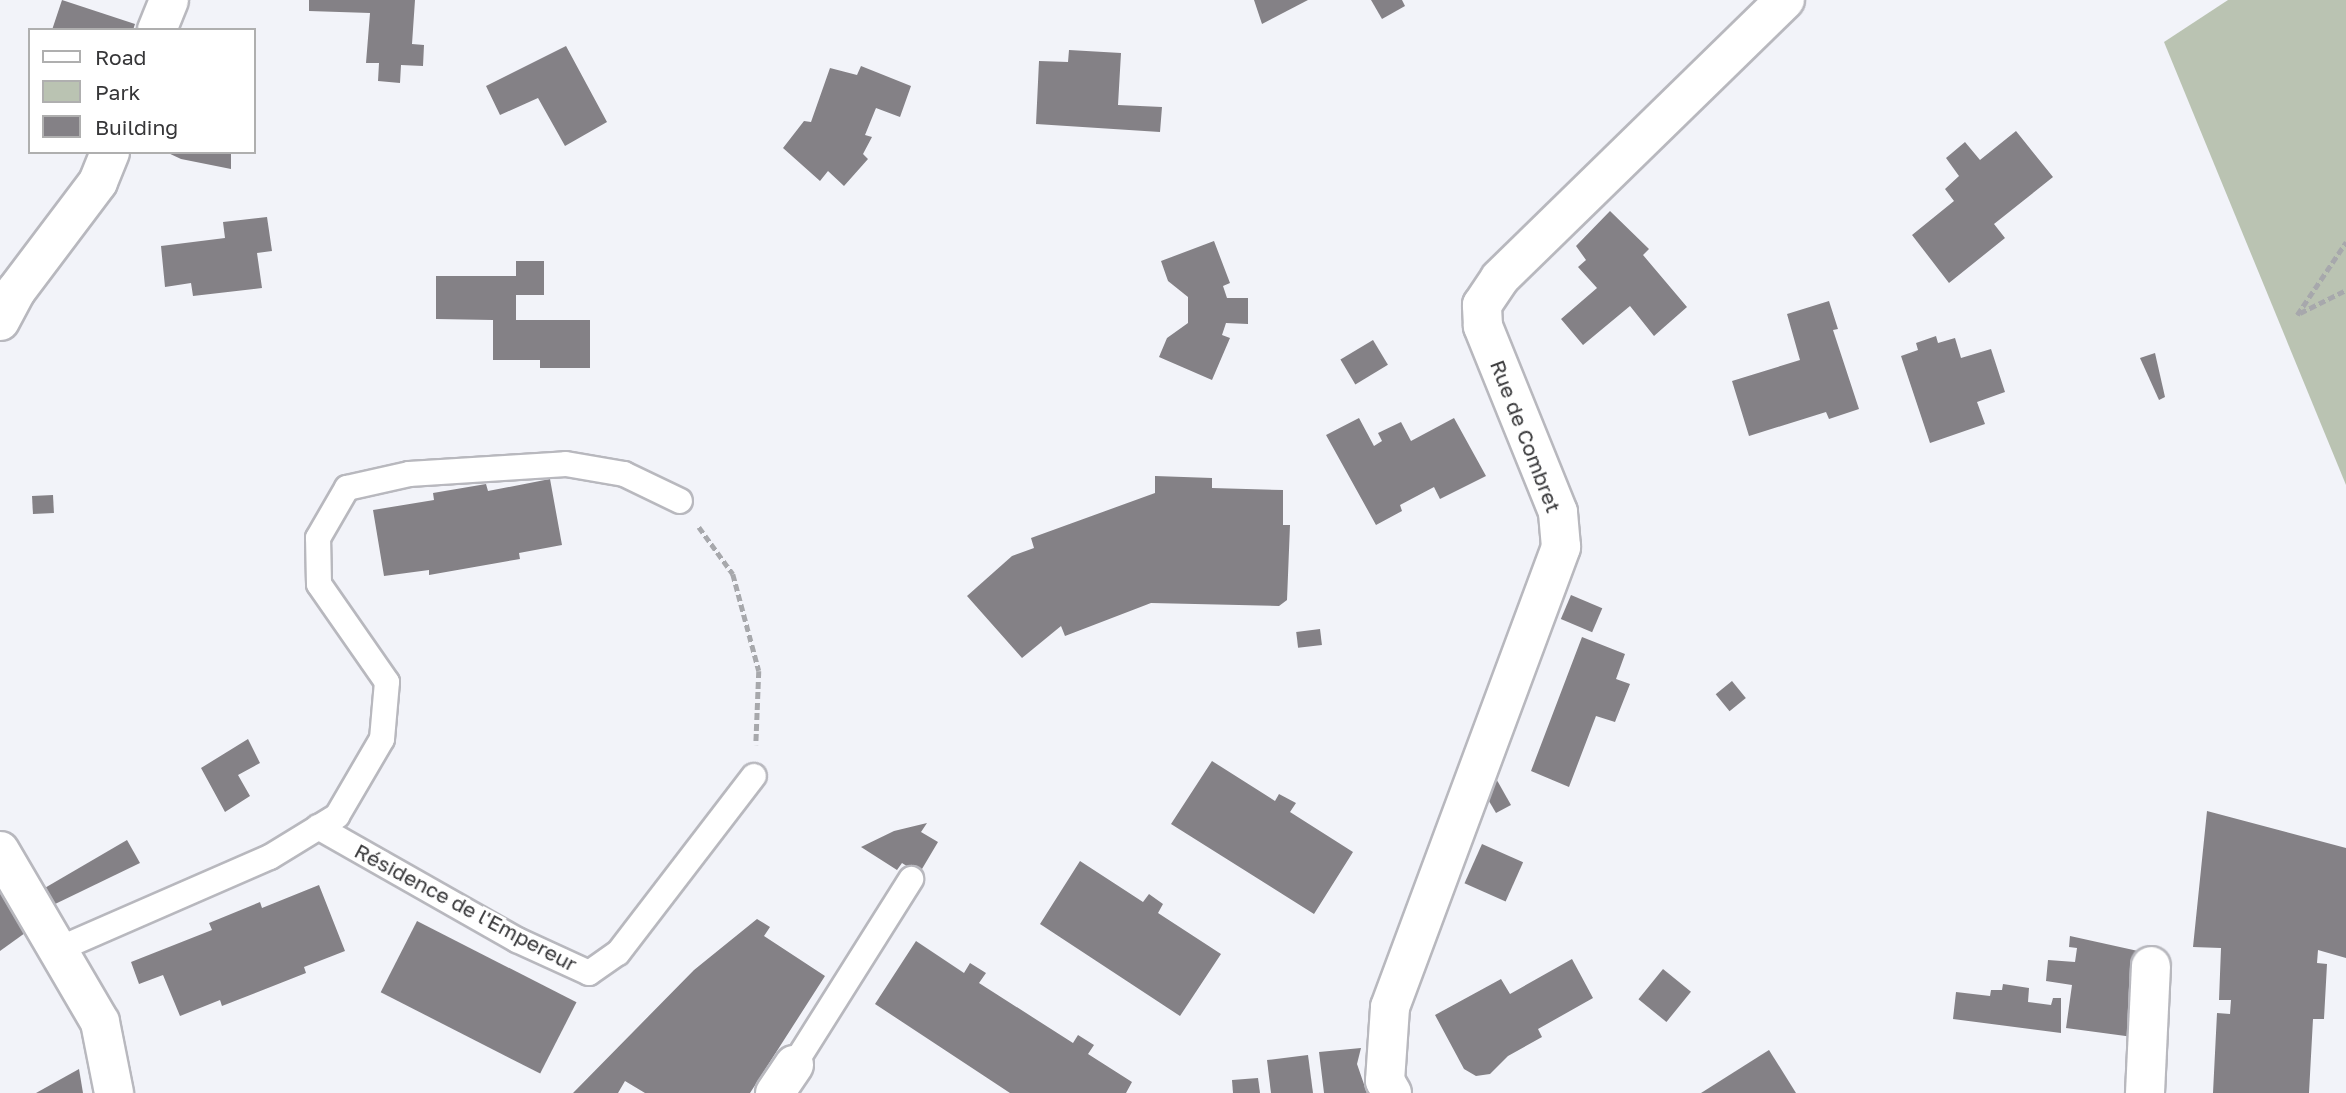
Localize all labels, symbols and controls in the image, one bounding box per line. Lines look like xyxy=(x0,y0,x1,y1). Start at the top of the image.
legend xyxy=(28,28,256,154)
text: Road xyxy=(95,44,146,70)
text: Park xyxy=(95,79,140,105)
text: Building xyxy=(95,114,178,140)
street label: Rue de Combret xyxy=(1485,356,1567,516)
street label: Résidence de l'Empereur xyxy=(350,838,582,976)

